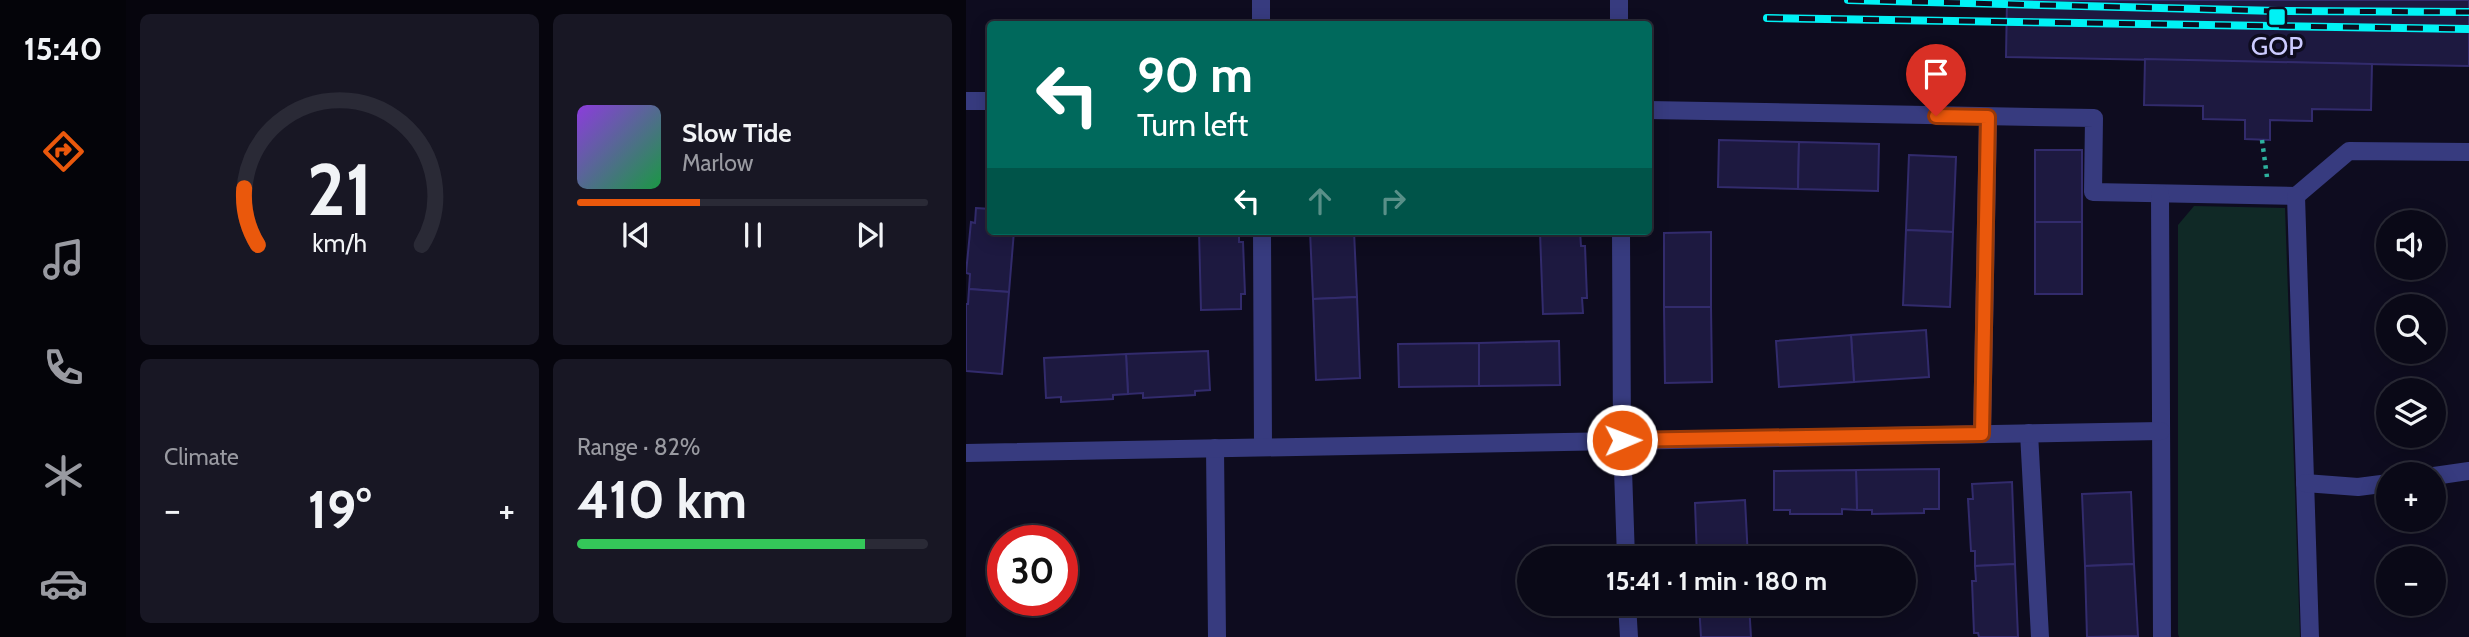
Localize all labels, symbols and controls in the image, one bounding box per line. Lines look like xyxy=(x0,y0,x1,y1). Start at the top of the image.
marker: GOP xyxy=(2267,7,2287,27)
text: 15:40 xyxy=(24,29,102,68)
place label: GOP xyxy=(2251,30,2303,62)
pin xyxy=(1906,44,1966,116)
text: 90 m xyxy=(1137,45,1253,104)
icon: left xyxy=(1022,49,1113,140)
icon: arrive xyxy=(1917,55,1955,93)
text: Turn left xyxy=(1137,105,1248,144)
text: Slow Tide xyxy=(682,117,792,149)
icon: directions xyxy=(39,127,88,176)
text: 21 xyxy=(307,146,372,234)
text: Marlow xyxy=(682,149,753,177)
icon: left xyxy=(1228,182,1266,220)
icon: ahead xyxy=(1301,182,1339,220)
icon: right xyxy=(1374,182,1412,220)
map controls xyxy=(2376,210,2446,616)
button: sound xyxy=(2376,210,2446,280)
icon: previous xyxy=(617,216,655,254)
icon: pause xyxy=(734,216,772,254)
icon: next xyxy=(851,216,889,254)
text: km/h xyxy=(312,228,367,258)
icon: music xyxy=(39,235,88,284)
button: search xyxy=(2376,294,2446,364)
icon: phone xyxy=(39,343,88,392)
button: layers xyxy=(2376,378,2446,448)
position arrow xyxy=(1585,403,1659,477)
text: Range · 82% xyxy=(577,433,700,461)
text: Climate xyxy=(164,443,239,471)
icon: climate xyxy=(39,451,88,500)
button: + xyxy=(2376,462,2446,532)
text: 410 km xyxy=(577,468,747,531)
text: 19° xyxy=(308,478,371,541)
text: − xyxy=(164,486,181,533)
text: + xyxy=(498,486,515,533)
speed limit sign: 30 xyxy=(987,525,1078,616)
button: − xyxy=(2376,546,2446,616)
icon: car xyxy=(39,559,88,608)
text: 15:41 · 1 min · 180 m xyxy=(1606,565,1827,597)

